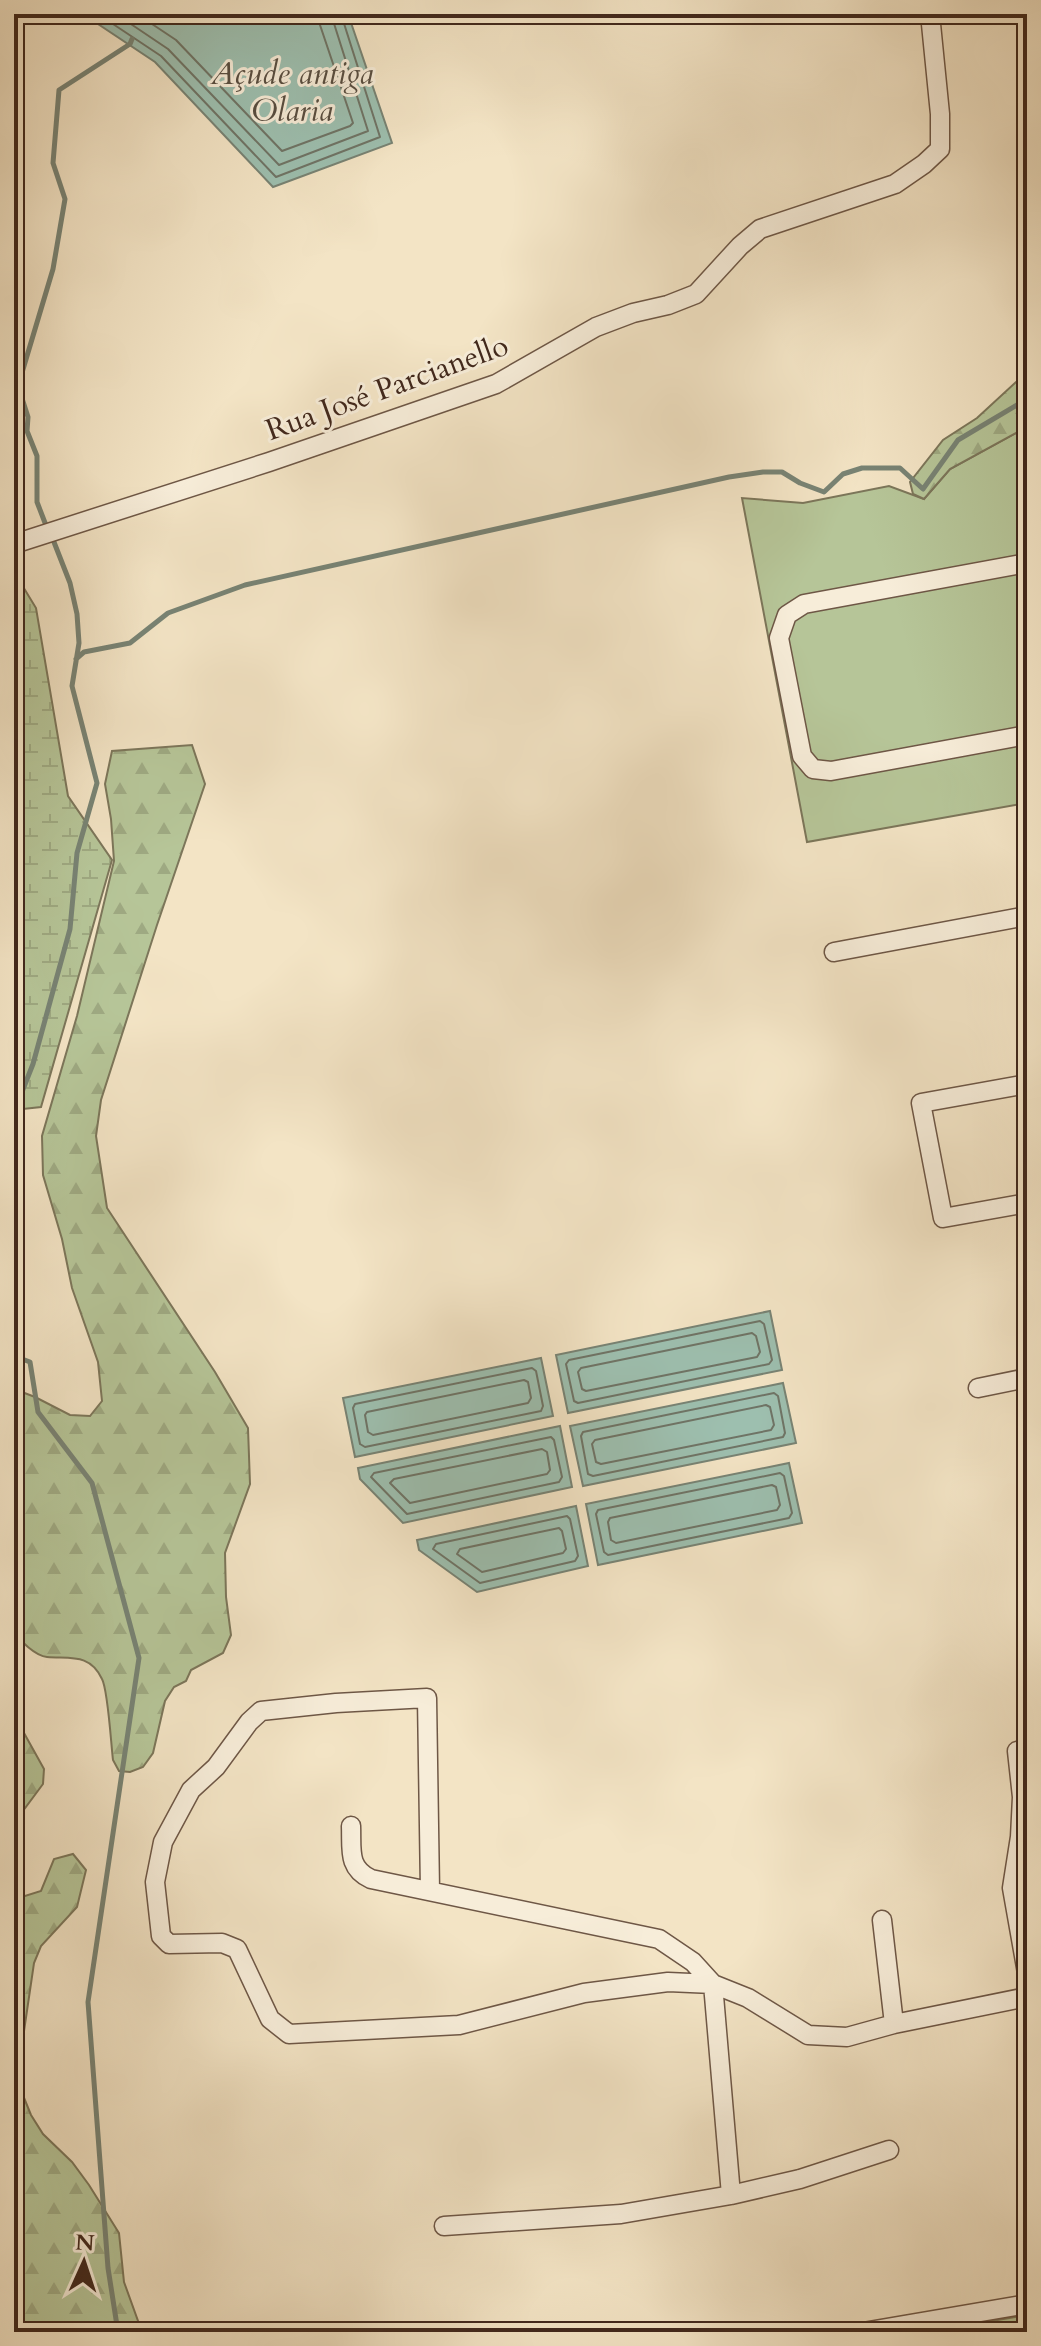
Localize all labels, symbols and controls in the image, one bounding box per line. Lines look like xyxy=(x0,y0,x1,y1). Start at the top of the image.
water label: Açude antiga Olaria xyxy=(209,52,374,133)
street label: Rua José Parcianello xyxy=(260,325,514,451)
north arrow xyxy=(44,2222,124,2302)
text: N xyxy=(75,2228,95,2259)

